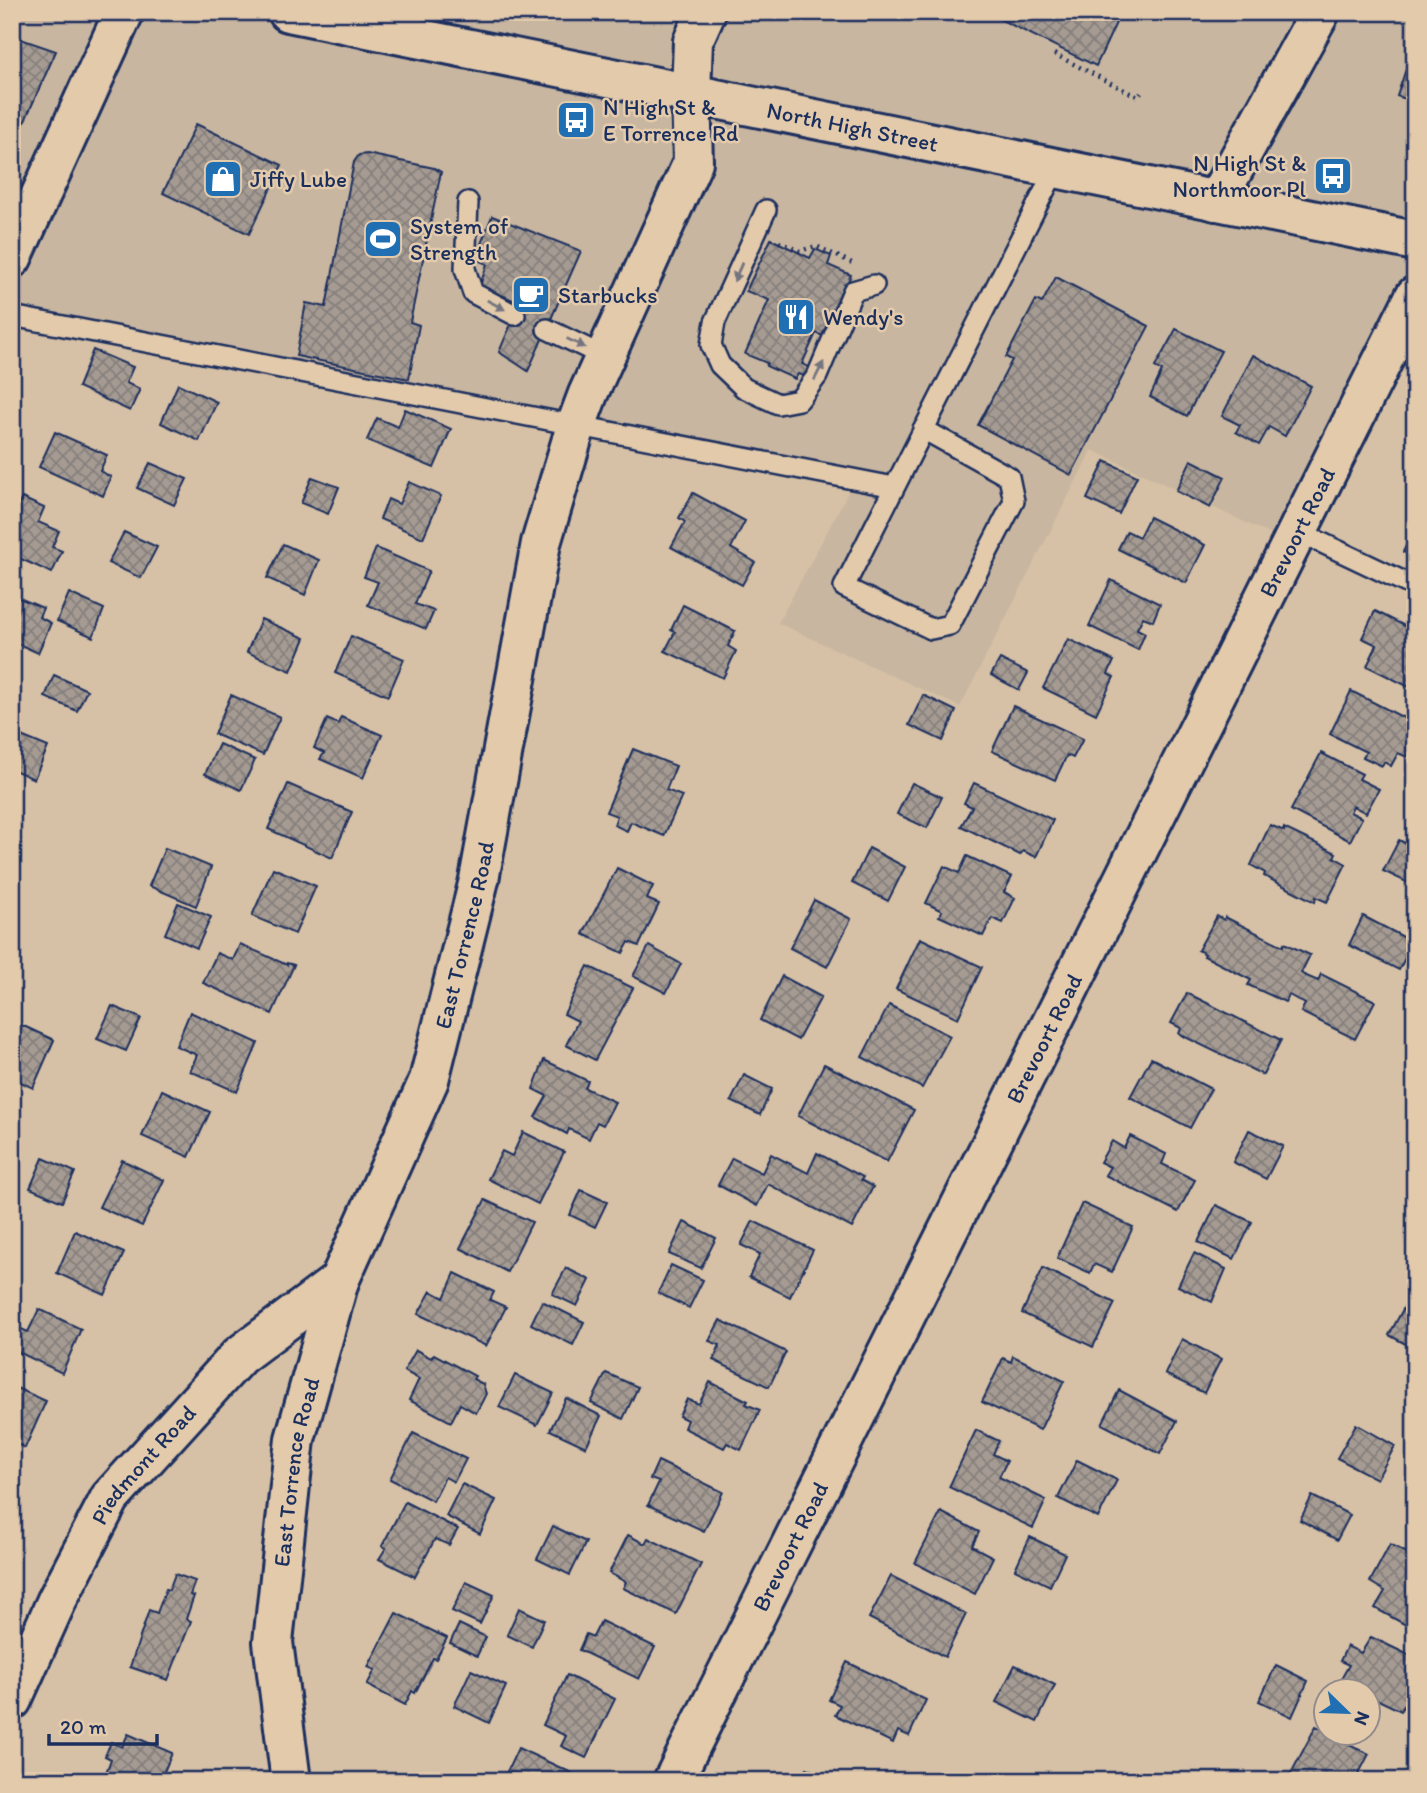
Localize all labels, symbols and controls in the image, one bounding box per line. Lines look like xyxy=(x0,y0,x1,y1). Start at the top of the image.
place label: N High St & E Torrence Rd xyxy=(603,93,738,147)
street label: North High Street xyxy=(764,96,941,158)
bus stop icon: N High St & E Torrence Rd xyxy=(555,99,597,141)
place label: N High St & Northmoor Pl xyxy=(1173,149,1306,203)
bus stop icon: N High St & Northmoor Pl xyxy=(1312,155,1354,197)
shop icon: Jiffy Lube xyxy=(202,158,244,200)
place label: Jiffy Lube xyxy=(250,165,347,193)
place label: System of Strength xyxy=(410,212,509,266)
sports icon: System of Strength xyxy=(362,218,404,260)
one-way arrow xyxy=(732,262,744,282)
cafe icon: Starbucks xyxy=(510,274,552,316)
place label: Starbucks xyxy=(558,281,658,309)
restaurant icon: Wendy's xyxy=(775,296,817,338)
one-way arrow xyxy=(486,299,506,310)
place label: Wendy's xyxy=(823,303,904,331)
one-way arrow xyxy=(566,337,586,348)
one-way arrow xyxy=(813,361,824,381)
street label: Brevoort Road xyxy=(1253,463,1341,602)
street label: East Torrence Road xyxy=(428,838,500,1032)
street label: Brevoort Road xyxy=(1000,969,1088,1108)
street label: East Torrence Road xyxy=(267,1374,326,1568)
street label: Piedmont Road xyxy=(85,1399,202,1529)
street label: Brevoort Road xyxy=(746,1477,834,1616)
north arrow xyxy=(1312,1678,1382,1748)
scale bar xyxy=(49,1702,158,1746)
text: N xyxy=(1349,1708,1375,1729)
text: 20 m xyxy=(60,1714,107,1739)

